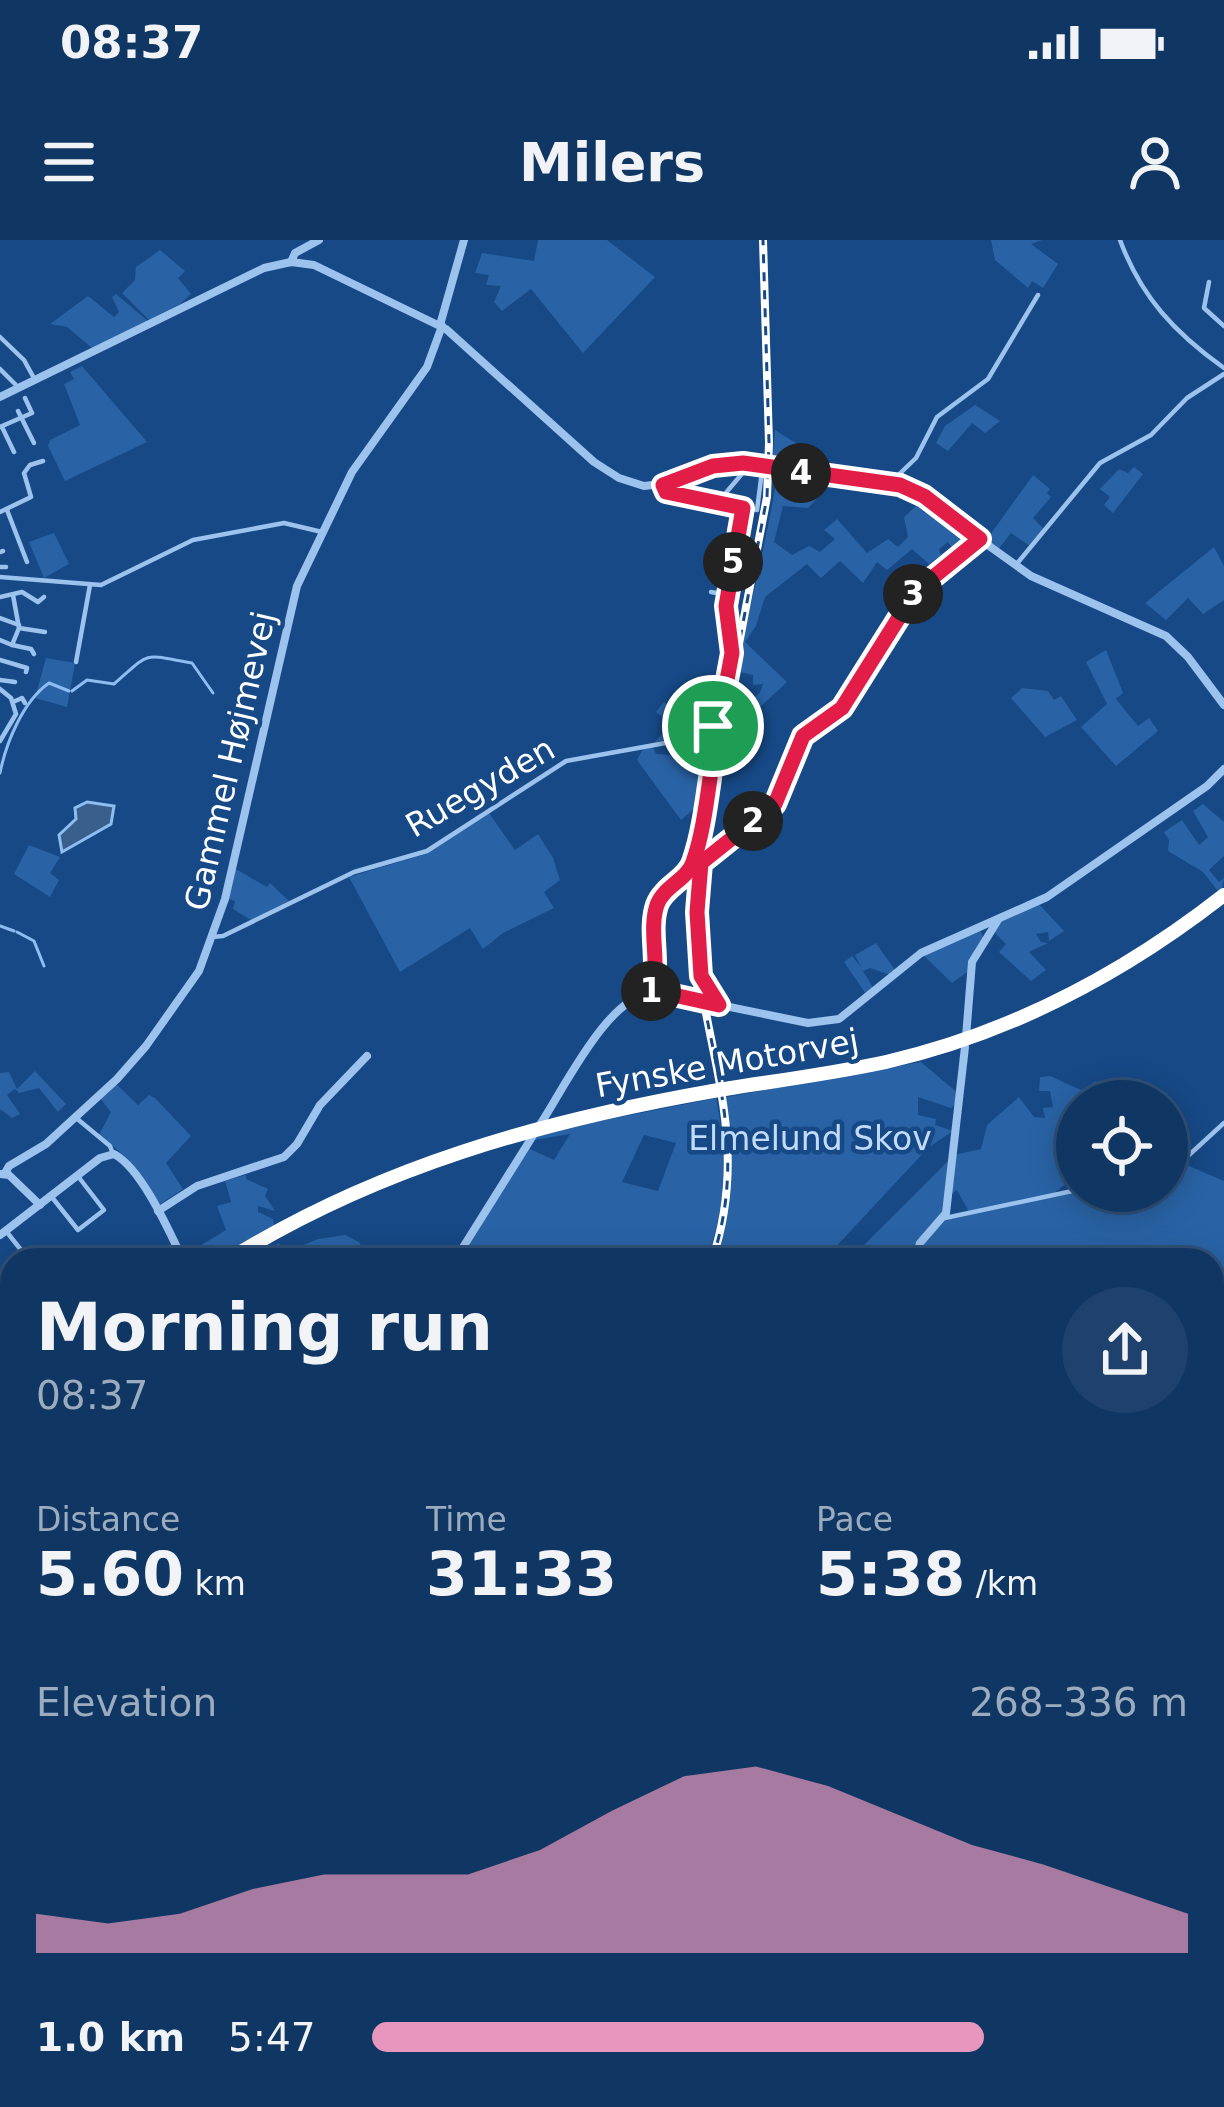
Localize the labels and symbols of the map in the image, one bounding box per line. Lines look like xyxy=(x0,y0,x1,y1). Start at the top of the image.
pin: 4 xyxy=(771,443,831,503)
pin: 5 xyxy=(703,532,763,592)
pin: 3 xyxy=(883,564,943,624)
street label: Gammel Højmevej xyxy=(177,608,283,914)
pin xyxy=(662,675,764,777)
street label: Ruegyden xyxy=(399,729,561,845)
pin: 2 xyxy=(723,791,783,851)
pin: 1 xyxy=(621,961,681,1021)
street label: Fynske Motorvej xyxy=(592,1021,862,1105)
park label: Elmelund Skov xyxy=(688,1119,932,1158)

